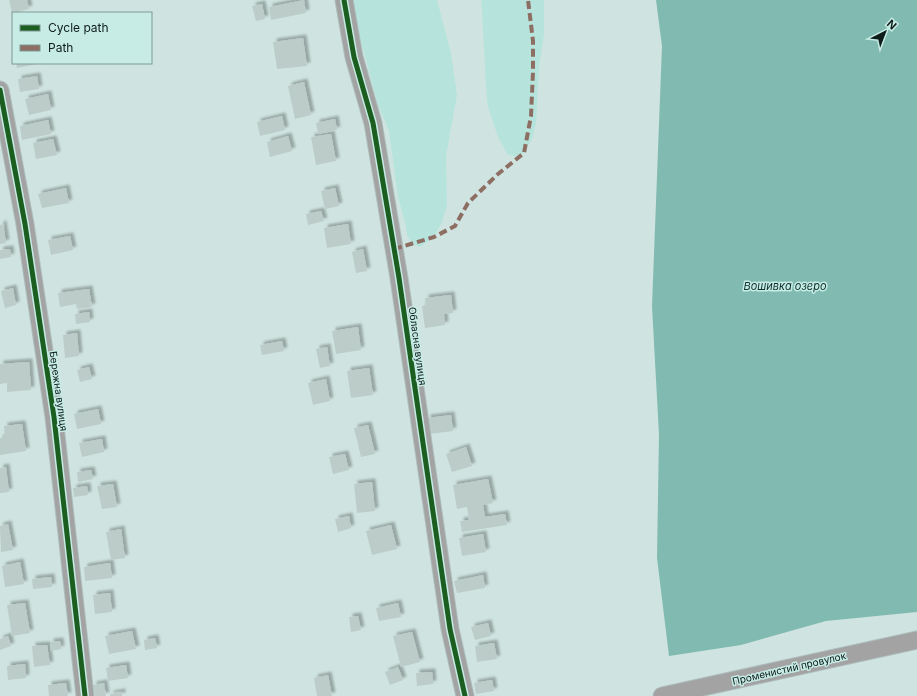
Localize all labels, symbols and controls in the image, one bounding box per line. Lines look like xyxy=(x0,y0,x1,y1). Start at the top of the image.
legend xyxy=(12,12,152,64)
north arrow xyxy=(865,12,905,52)
text: N xyxy=(884,17,899,33)
text: Cycle path xyxy=(48,20,109,35)
text: Path xyxy=(48,40,73,55)
water label: Вошивка озеро xyxy=(743,279,827,293)
street label: Обласна вулиця xyxy=(407,306,429,386)
street label: Бережна вулиця xyxy=(47,350,71,432)
street label: Променистий провулок xyxy=(731,649,847,687)

